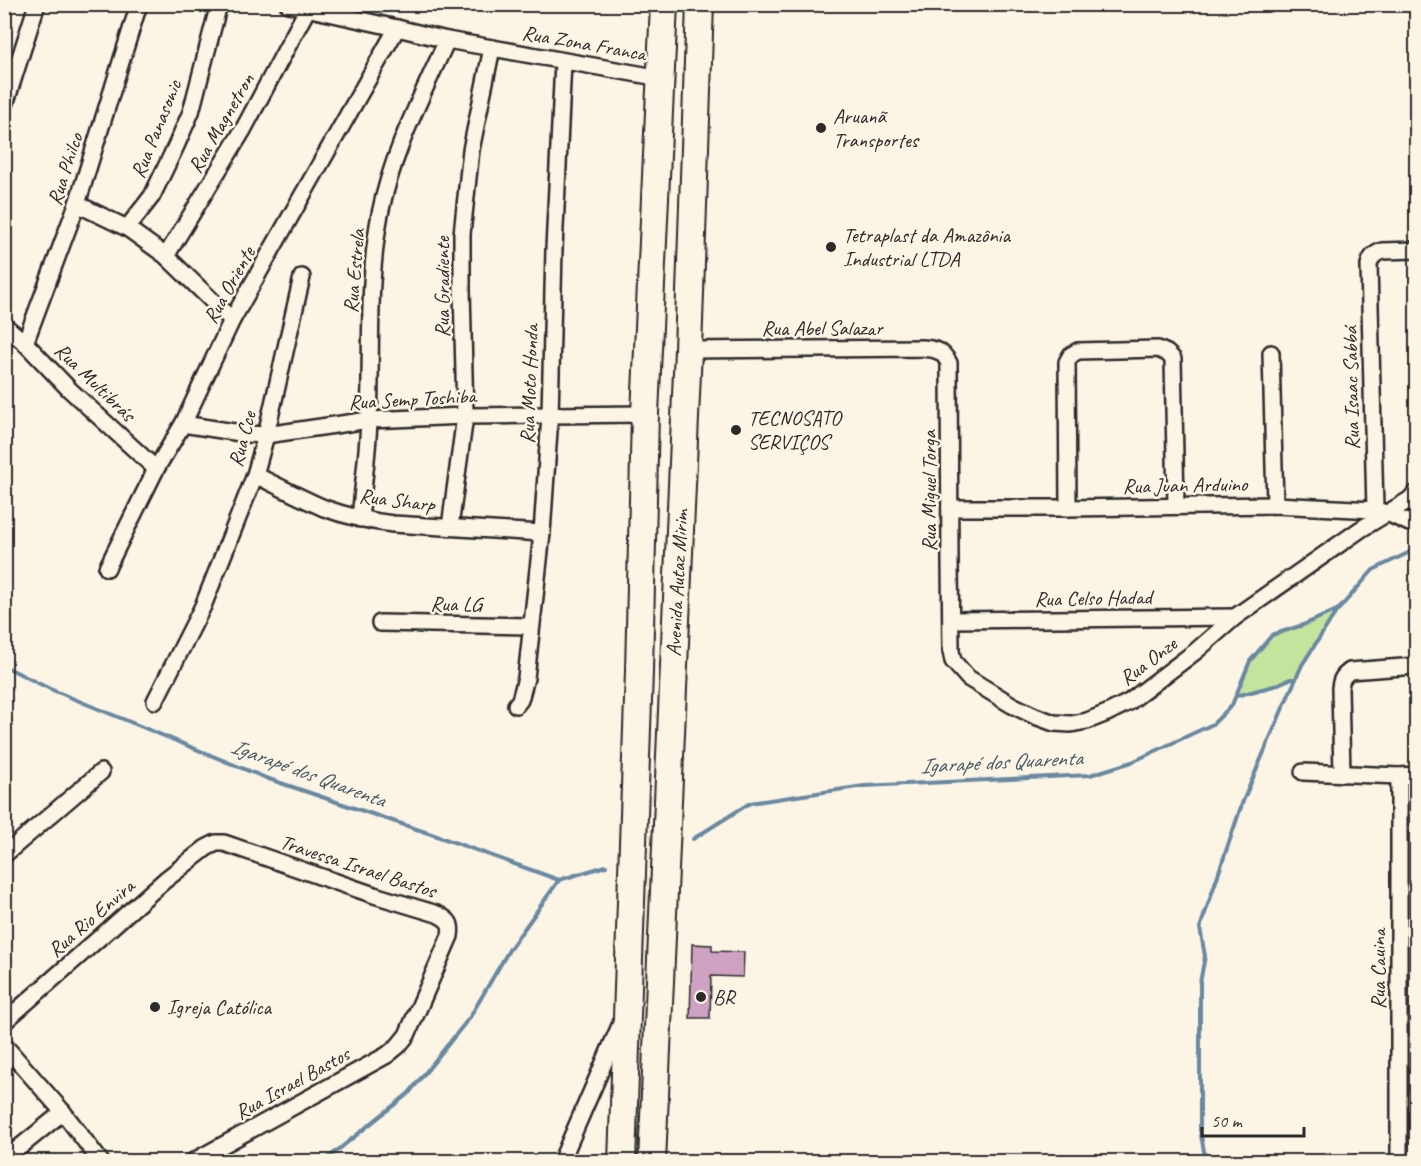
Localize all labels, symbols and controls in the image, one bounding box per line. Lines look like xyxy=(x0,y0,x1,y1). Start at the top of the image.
street label: Rua Zona Franca xyxy=(520,19,650,67)
street label: Rua Magnetron xyxy=(182,68,260,177)
street label: Rua Panasonic xyxy=(125,75,188,182)
place label: Aruanã Transportes xyxy=(833,103,920,153)
marker: Aruanã Transportes xyxy=(814,121,828,135)
street label: Rua Philco xyxy=(41,128,89,208)
place label: Tetraplast da Amazônia Industrial LTDA xyxy=(843,222,1012,272)
street label: Rua Estrela xyxy=(337,226,371,314)
street label: Rua Gradiente xyxy=(429,235,455,337)
marker: Tetraplast da Amazônia Industrial LTDA xyxy=(824,240,838,254)
street label: Rua Oriente xyxy=(197,241,261,328)
street label: Rua Abel Salazar xyxy=(762,315,884,341)
street label: Rua Moto Honda xyxy=(514,321,544,444)
street label: Rua Isaac Sabbá xyxy=(1337,324,1365,450)
street label: Rua Multibrás xyxy=(49,337,142,428)
street label: Rua Semp Toshiba xyxy=(348,383,479,415)
place label: TECNOSATO SERVIÇOS xyxy=(748,405,843,455)
street label: Rua Cce xyxy=(222,407,262,470)
marker: TECNOSATO SERVIÇOS xyxy=(729,423,743,437)
street label: Rua Miguel Torga xyxy=(916,429,942,552)
street label: Rua Juan Arduino xyxy=(1122,471,1249,499)
street label: Rua Sharp xyxy=(358,482,438,518)
street label: Avenida Autaz Mirim xyxy=(660,507,694,657)
street label: Rua Celso Hadad xyxy=(1034,584,1156,612)
street label: Rua LG xyxy=(430,591,485,618)
street label: Rua Onze xyxy=(1114,630,1183,691)
water label: Igarapé dos Quarenta xyxy=(227,732,391,815)
water label: Igarapé dos Quarenta xyxy=(919,744,1085,780)
street label: Travessa Israel Bastos xyxy=(277,829,441,904)
street label: Rua Rio Envira xyxy=(42,872,141,963)
street label: Rua Cauina xyxy=(1365,926,1391,1009)
place label: BR xyxy=(713,984,737,1010)
marker: BR xyxy=(694,990,708,1004)
place label: Igreja Católica xyxy=(167,994,273,1020)
marker: Igreja Católica xyxy=(148,1000,162,1014)
street label: Rua Israel Bastos xyxy=(230,1040,355,1125)
scale bar xyxy=(1202,1100,1304,1138)
text: 50 m xyxy=(1211,1110,1244,1132)

